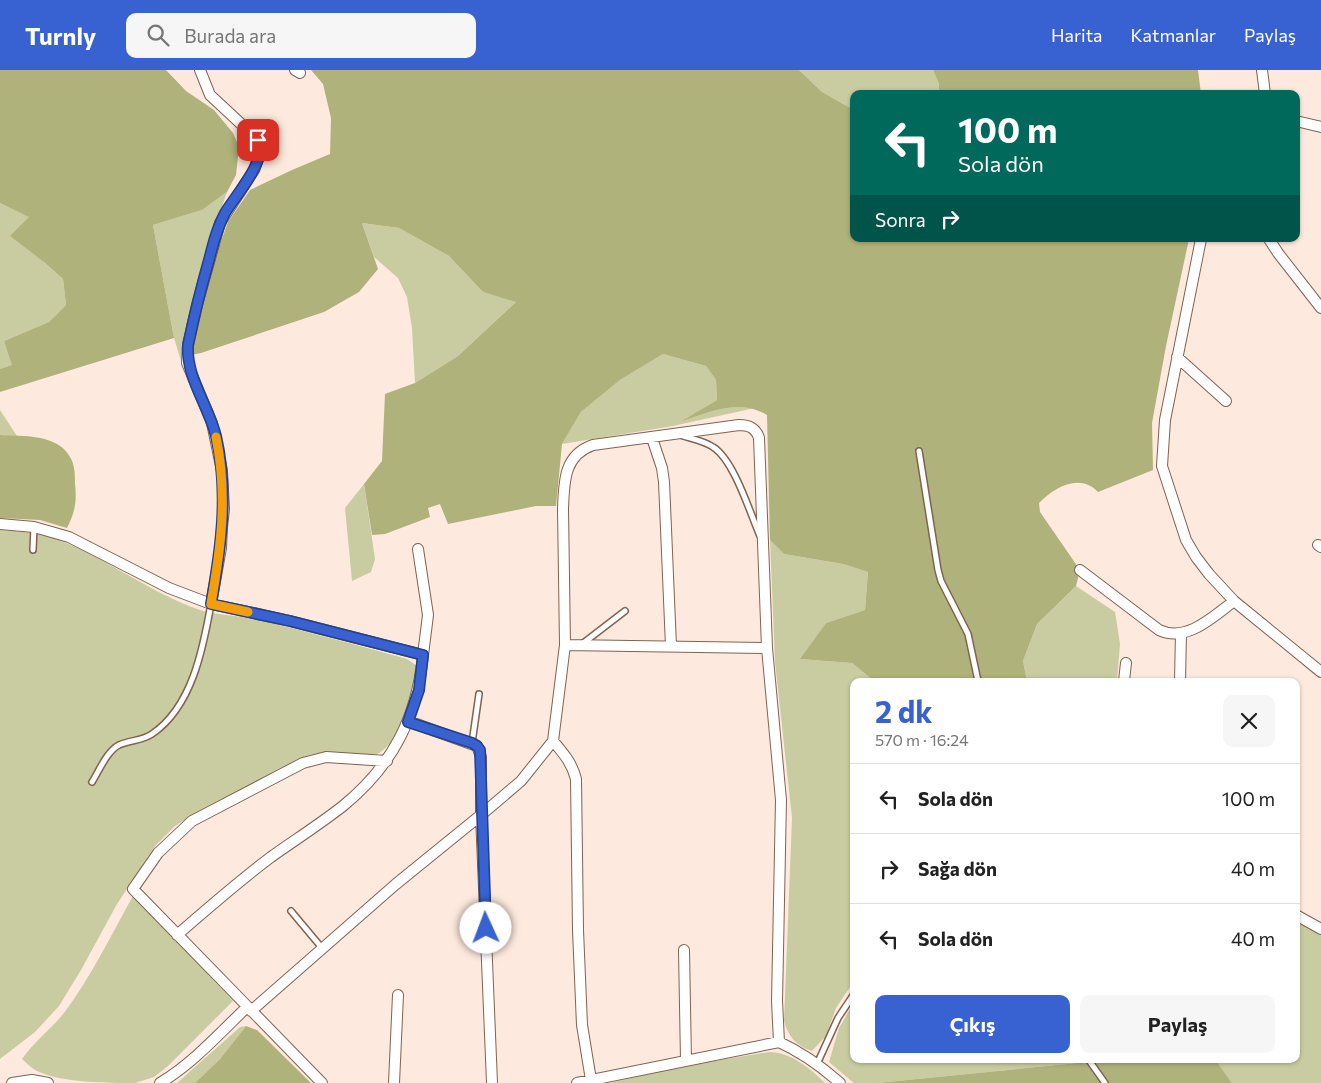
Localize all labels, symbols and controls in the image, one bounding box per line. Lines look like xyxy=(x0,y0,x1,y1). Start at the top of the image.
search box xyxy=(126,13,476,58)
text: Turnly xyxy=(25,21,96,50)
icon: search xyxy=(144,21,172,49)
text: Burada ara xyxy=(184,24,276,47)
text: Harita xyxy=(1051,24,1103,46)
text: Katmanlar xyxy=(1131,24,1216,46)
text: Paylaş xyxy=(1244,24,1296,46)
text: 100 m xyxy=(958,107,1058,150)
icon: left xyxy=(875,110,940,175)
pin xyxy=(237,119,279,161)
icon: arrive xyxy=(244,126,272,154)
text: Sola dön xyxy=(958,150,1044,177)
icon: right xyxy=(936,205,964,233)
text: Sonra xyxy=(875,208,926,231)
text: 2 dk xyxy=(875,692,933,729)
button: close xyxy=(1223,695,1275,747)
text: 570 m · 16:24 xyxy=(875,730,969,749)
icon: left xyxy=(875,785,903,813)
text: Sola dön xyxy=(918,787,993,810)
text: 100 m xyxy=(1222,787,1275,810)
icon: right xyxy=(875,855,903,883)
text: Sağa dön xyxy=(918,857,997,880)
text: 40 m xyxy=(1231,857,1275,880)
position arrow xyxy=(459,901,511,953)
icon: left xyxy=(875,925,903,953)
text: Sola dön xyxy=(918,927,993,950)
text: 40 m xyxy=(1231,927,1275,950)
button: Çıkış xyxy=(875,995,1070,1053)
button: Paylaş xyxy=(1080,995,1275,1053)

